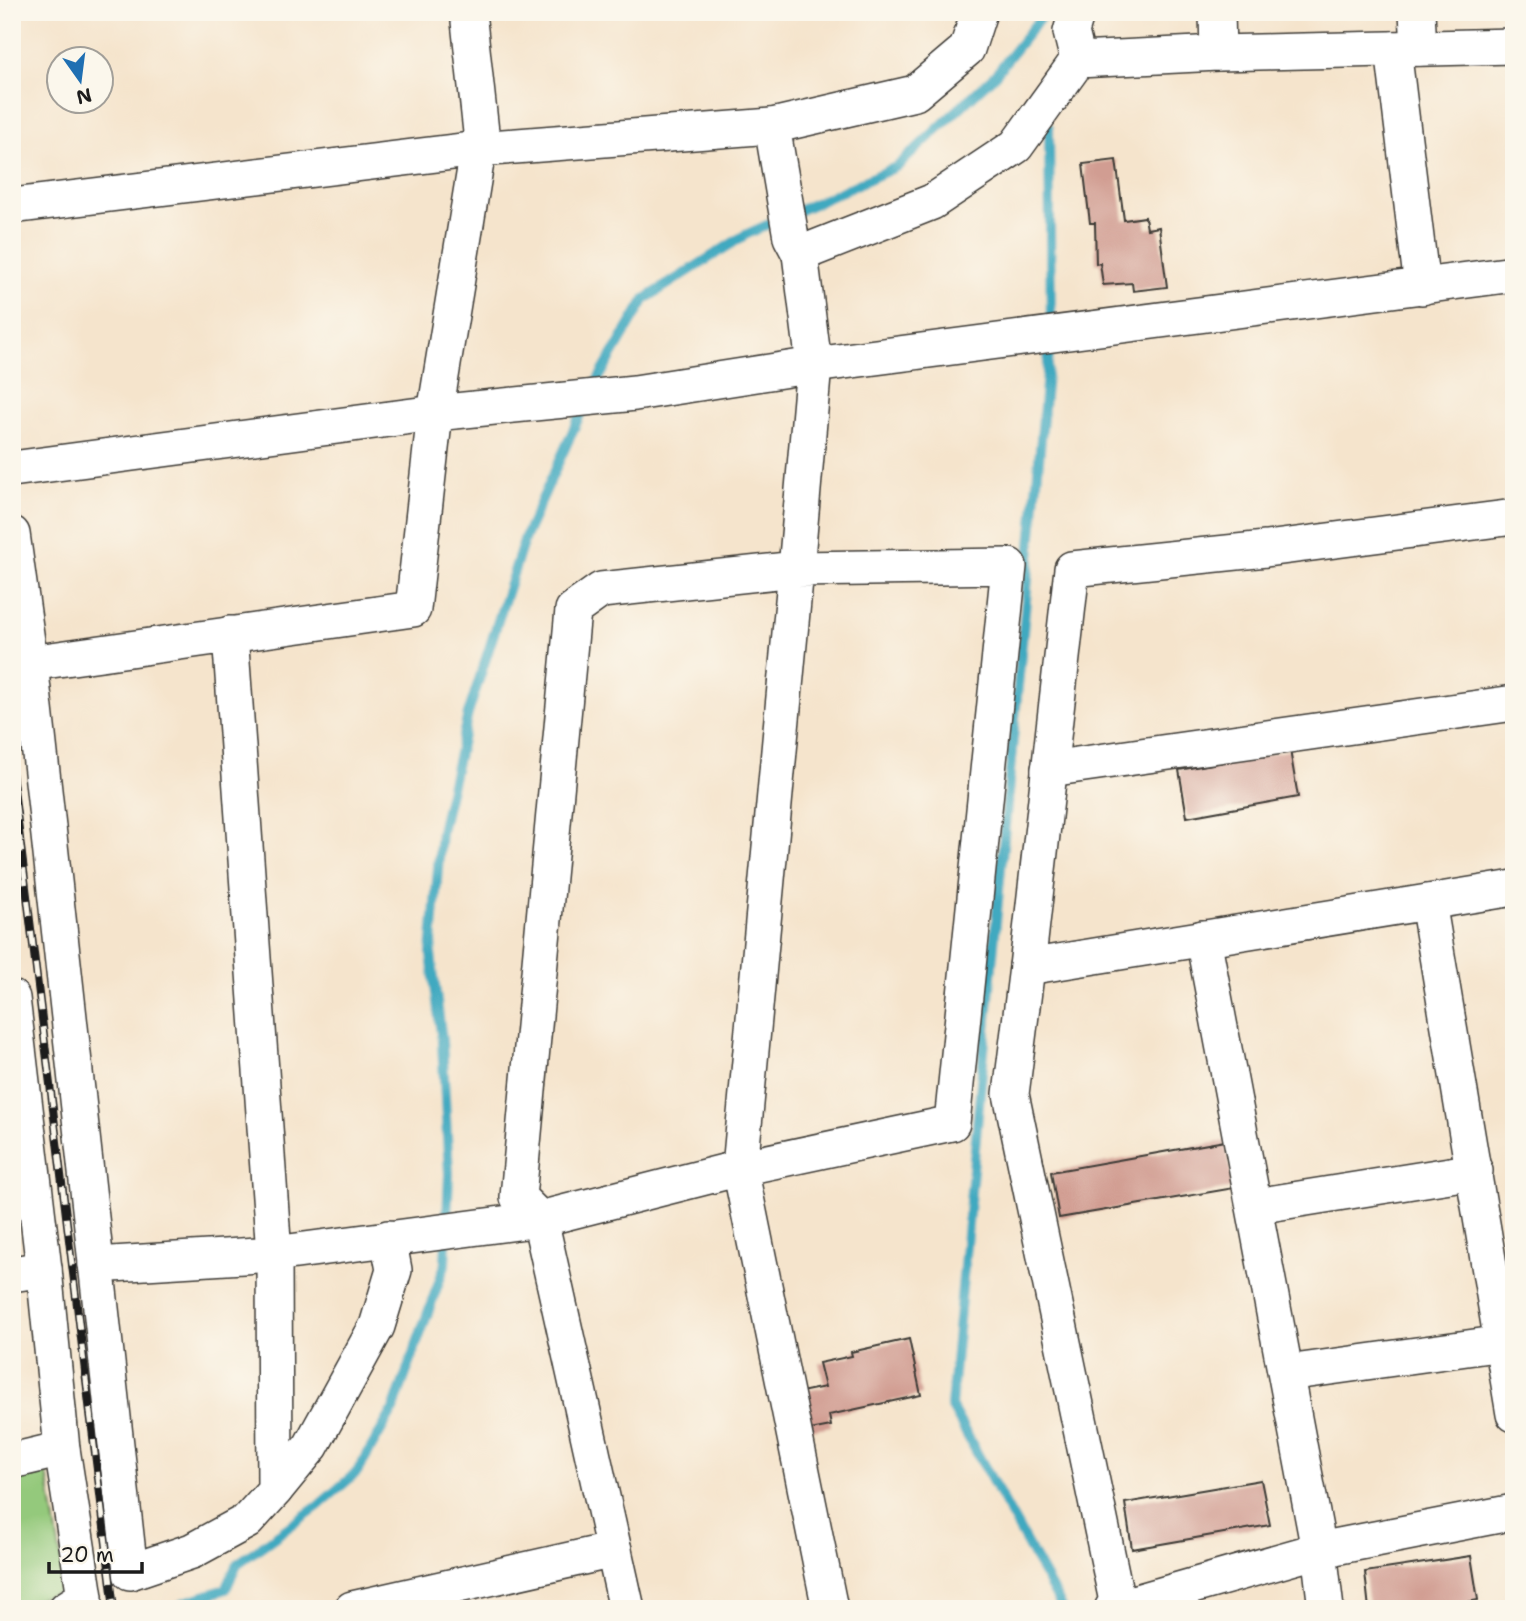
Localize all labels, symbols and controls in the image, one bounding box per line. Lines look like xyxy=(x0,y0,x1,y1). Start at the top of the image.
north arrow xyxy=(46,46,116,116)
text: N xyxy=(74,82,94,110)
scale bar xyxy=(49,1530,142,1574)
text: 20 m xyxy=(60,1541,114,1569)

